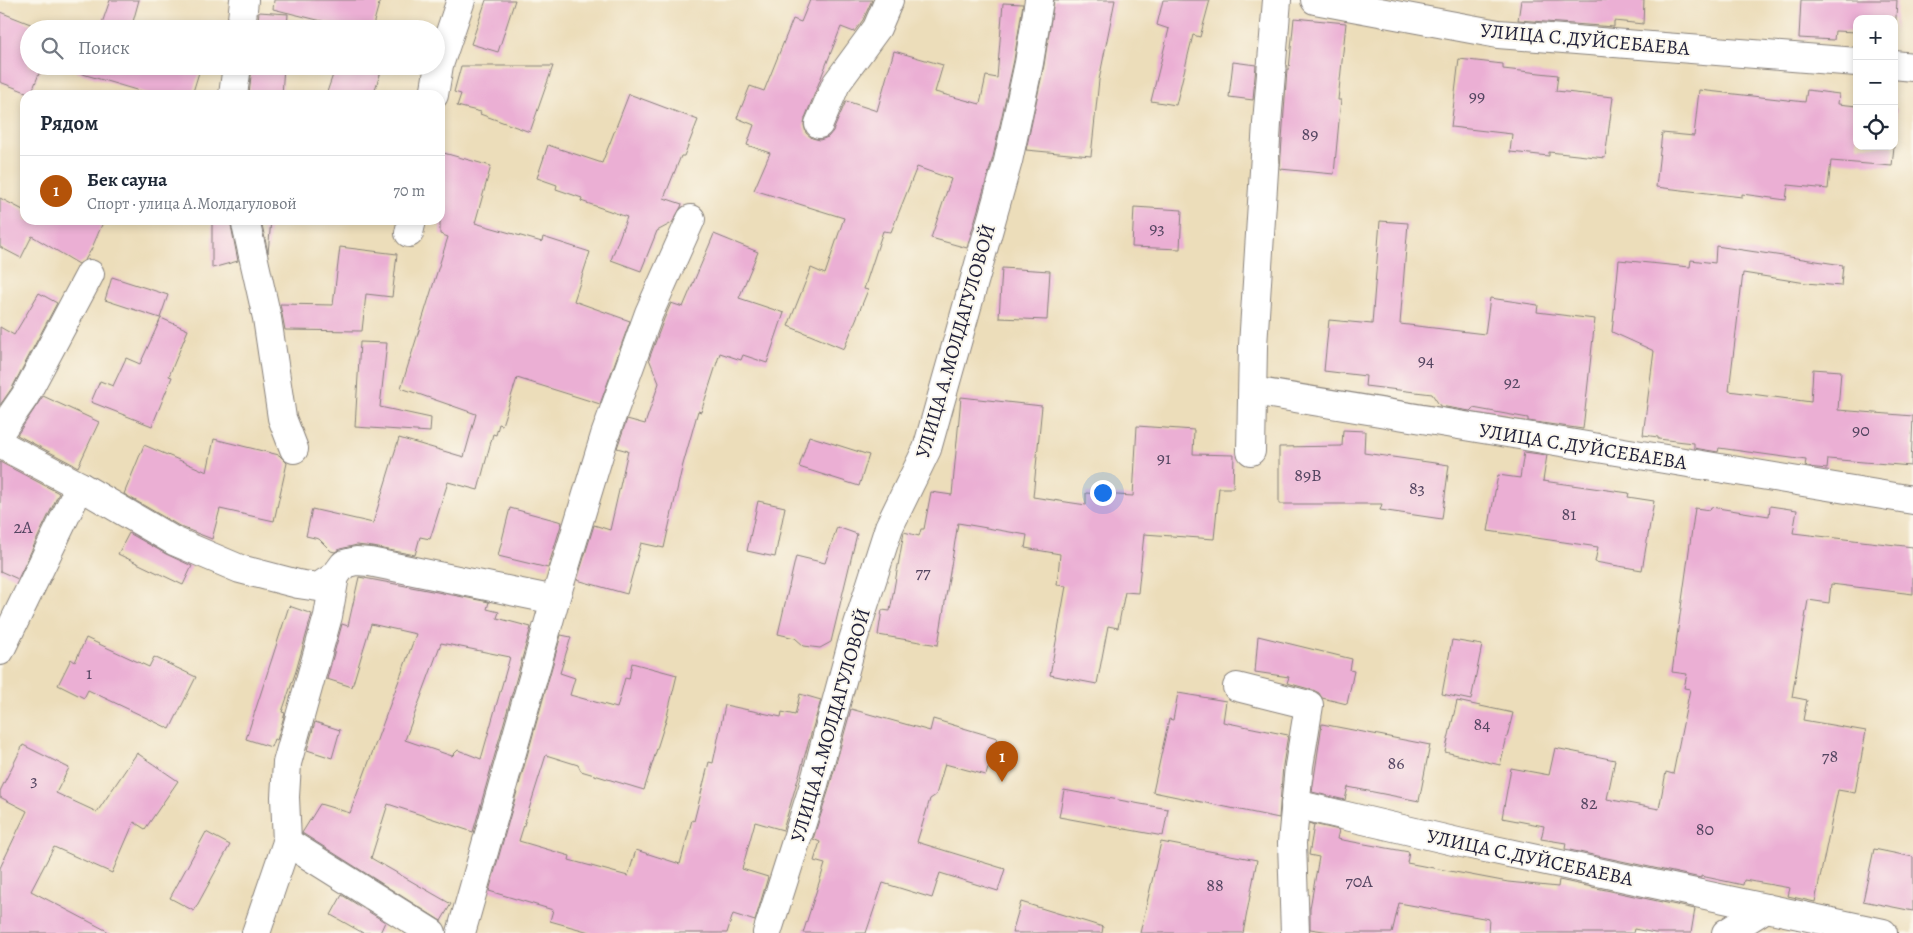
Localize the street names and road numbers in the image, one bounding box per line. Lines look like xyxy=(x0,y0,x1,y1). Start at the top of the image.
street label: УЛИЦА С.ДУЙСЕБАЕВА xyxy=(1479,17,1691,62)
street label: УЛИЦА А.МОЛДАГУЛОВОЙ xyxy=(909,221,1002,461)
street label: УЛИЦА С.ДУЙСЕБАЕВА xyxy=(1477,417,1689,476)
street label: УЛИЦА А.МОЛДАГУЛОВОЙ xyxy=(784,605,877,845)
street label: УЛИЦА С.ДУЙСЕБАЕВА xyxy=(1424,822,1636,893)

